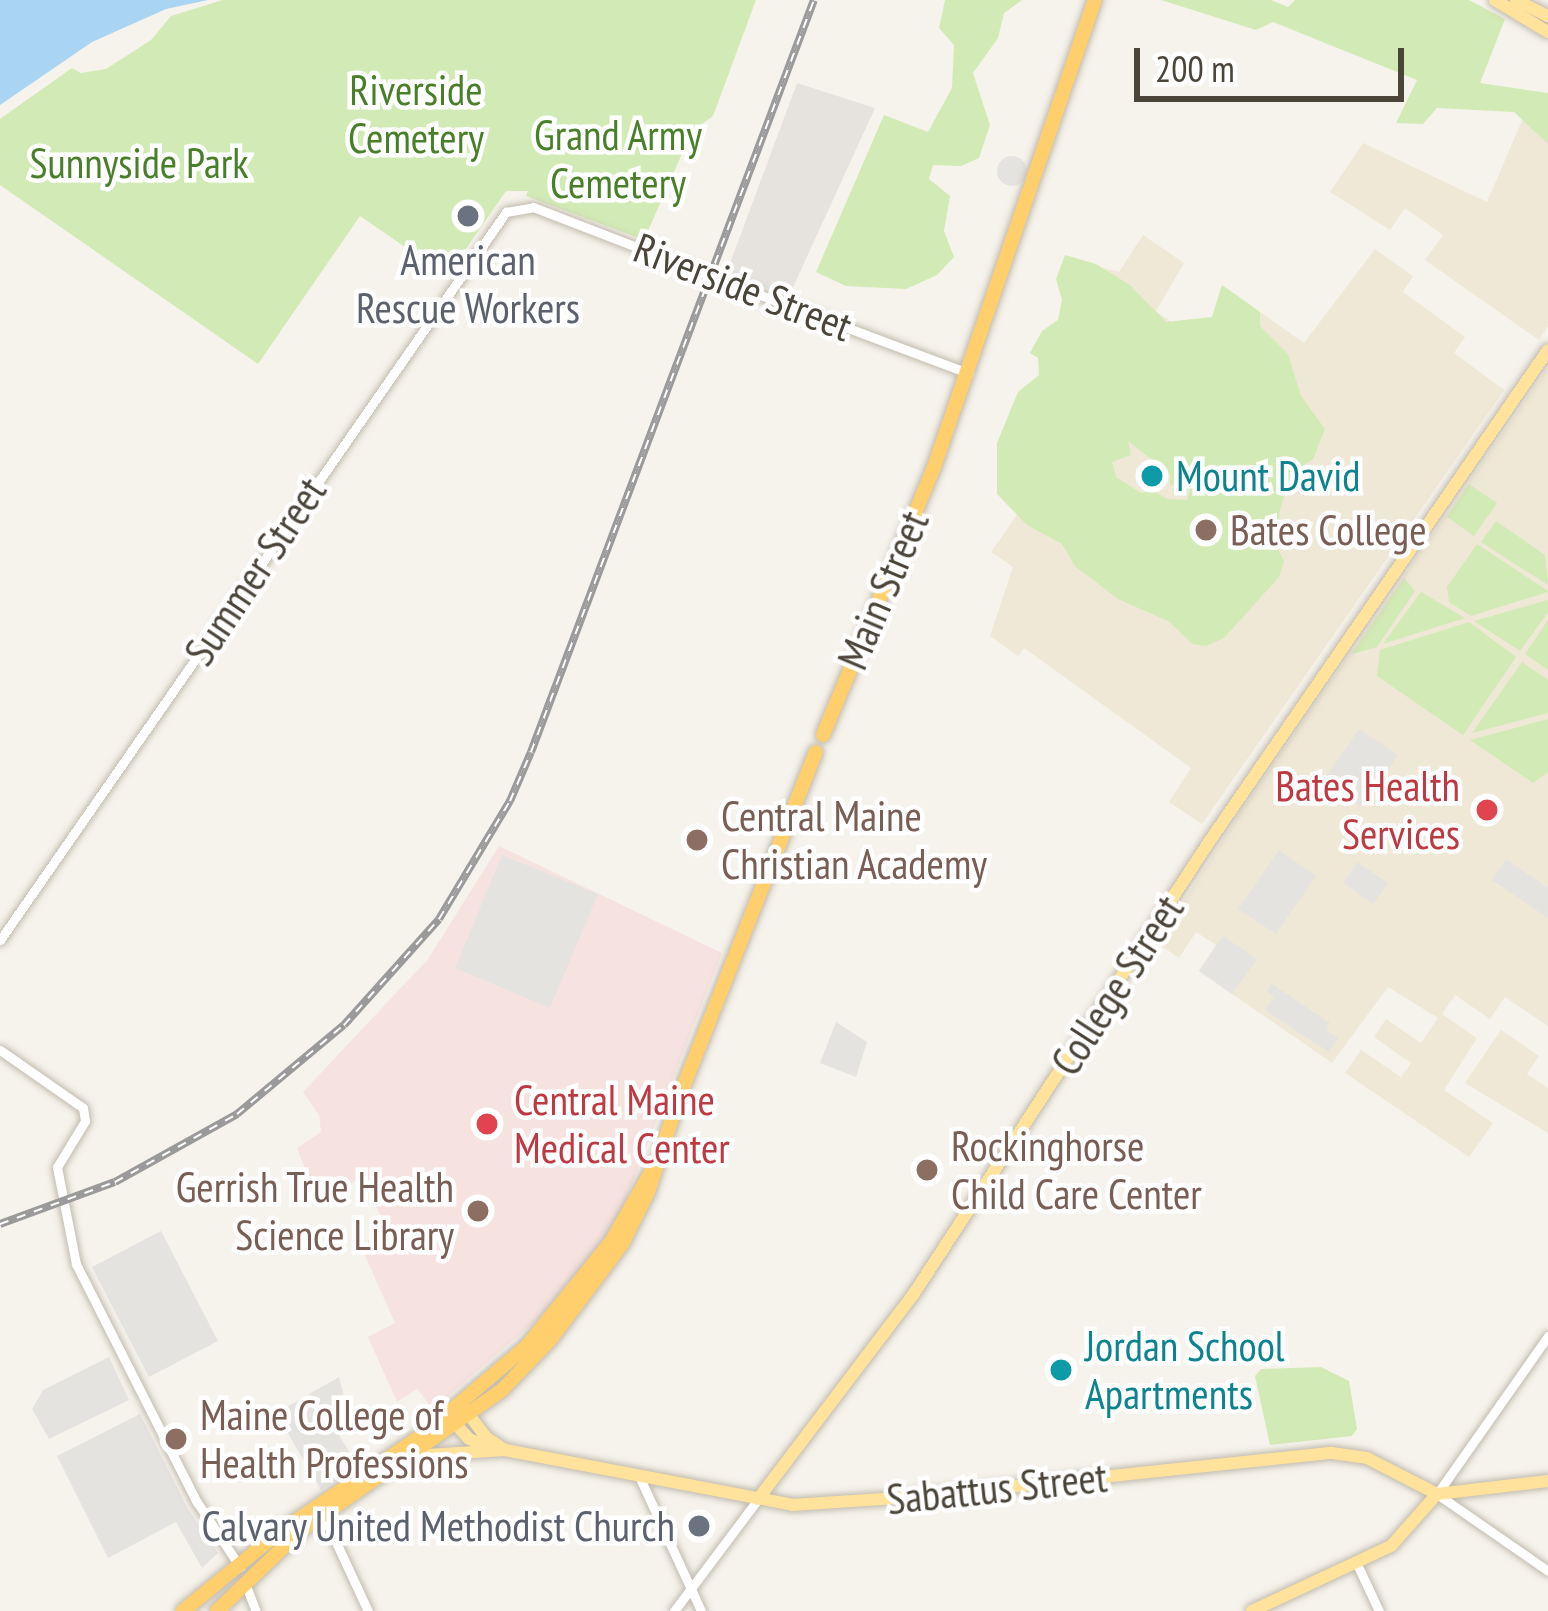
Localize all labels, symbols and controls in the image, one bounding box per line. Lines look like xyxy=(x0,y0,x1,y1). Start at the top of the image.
scale bar xyxy=(1140,24,1410,98)
text: 200 m xyxy=(1155,45,1235,92)
park label: Riverside Cemetery xyxy=(348,65,484,164)
park label: Grand Army Cemetery xyxy=(533,110,703,208)
park label: Sunnyside Park xyxy=(29,138,249,188)
marker: American Rescue Workers xyxy=(455,203,481,229)
street label: Riverside Street xyxy=(627,222,859,352)
place label: American Rescue Workers xyxy=(356,235,580,334)
place label: Mount David xyxy=(1176,451,1360,501)
marker: Mount David xyxy=(1139,463,1165,489)
street label: Summer Street xyxy=(174,468,336,674)
street label: Main Street xyxy=(827,503,939,677)
place label: Bates College xyxy=(1230,505,1427,555)
marker: Bates College xyxy=(1193,517,1219,543)
place label: Bates Health Services xyxy=(1275,761,1460,860)
place label: Central Maine Christian Academy xyxy=(721,791,988,890)
marker: Bates Health Services xyxy=(1471,794,1503,826)
marker: Central Maine Christian Academy xyxy=(684,827,710,853)
street label: College Street xyxy=(1040,886,1194,1084)
place label: Central Maine Medical Center xyxy=(514,1075,730,1174)
marker: Central Maine Medical Center xyxy=(471,1108,503,1140)
place label: Rockinghorse Child Care Center xyxy=(951,1121,1202,1220)
marker: Rockinghorse Child Care Center xyxy=(914,1157,940,1183)
place label: Gerrish True Health Science Library xyxy=(175,1162,454,1260)
marker: Gerrish True Health Science Library xyxy=(465,1198,491,1224)
place label: Jordan School Apartments xyxy=(1085,1321,1285,1420)
marker: Jordan School Apartments xyxy=(1048,1357,1074,1383)
place label: Maine College of Health Professions xyxy=(200,1390,469,1488)
marker: Maine College of Health Professions xyxy=(163,1426,189,1452)
street label: Sabattus Street xyxy=(884,1451,1110,1525)
place label: Calvary United Methodist Church xyxy=(200,1501,675,1551)
marker: Calvary United Methodist Church xyxy=(686,1513,712,1539)

